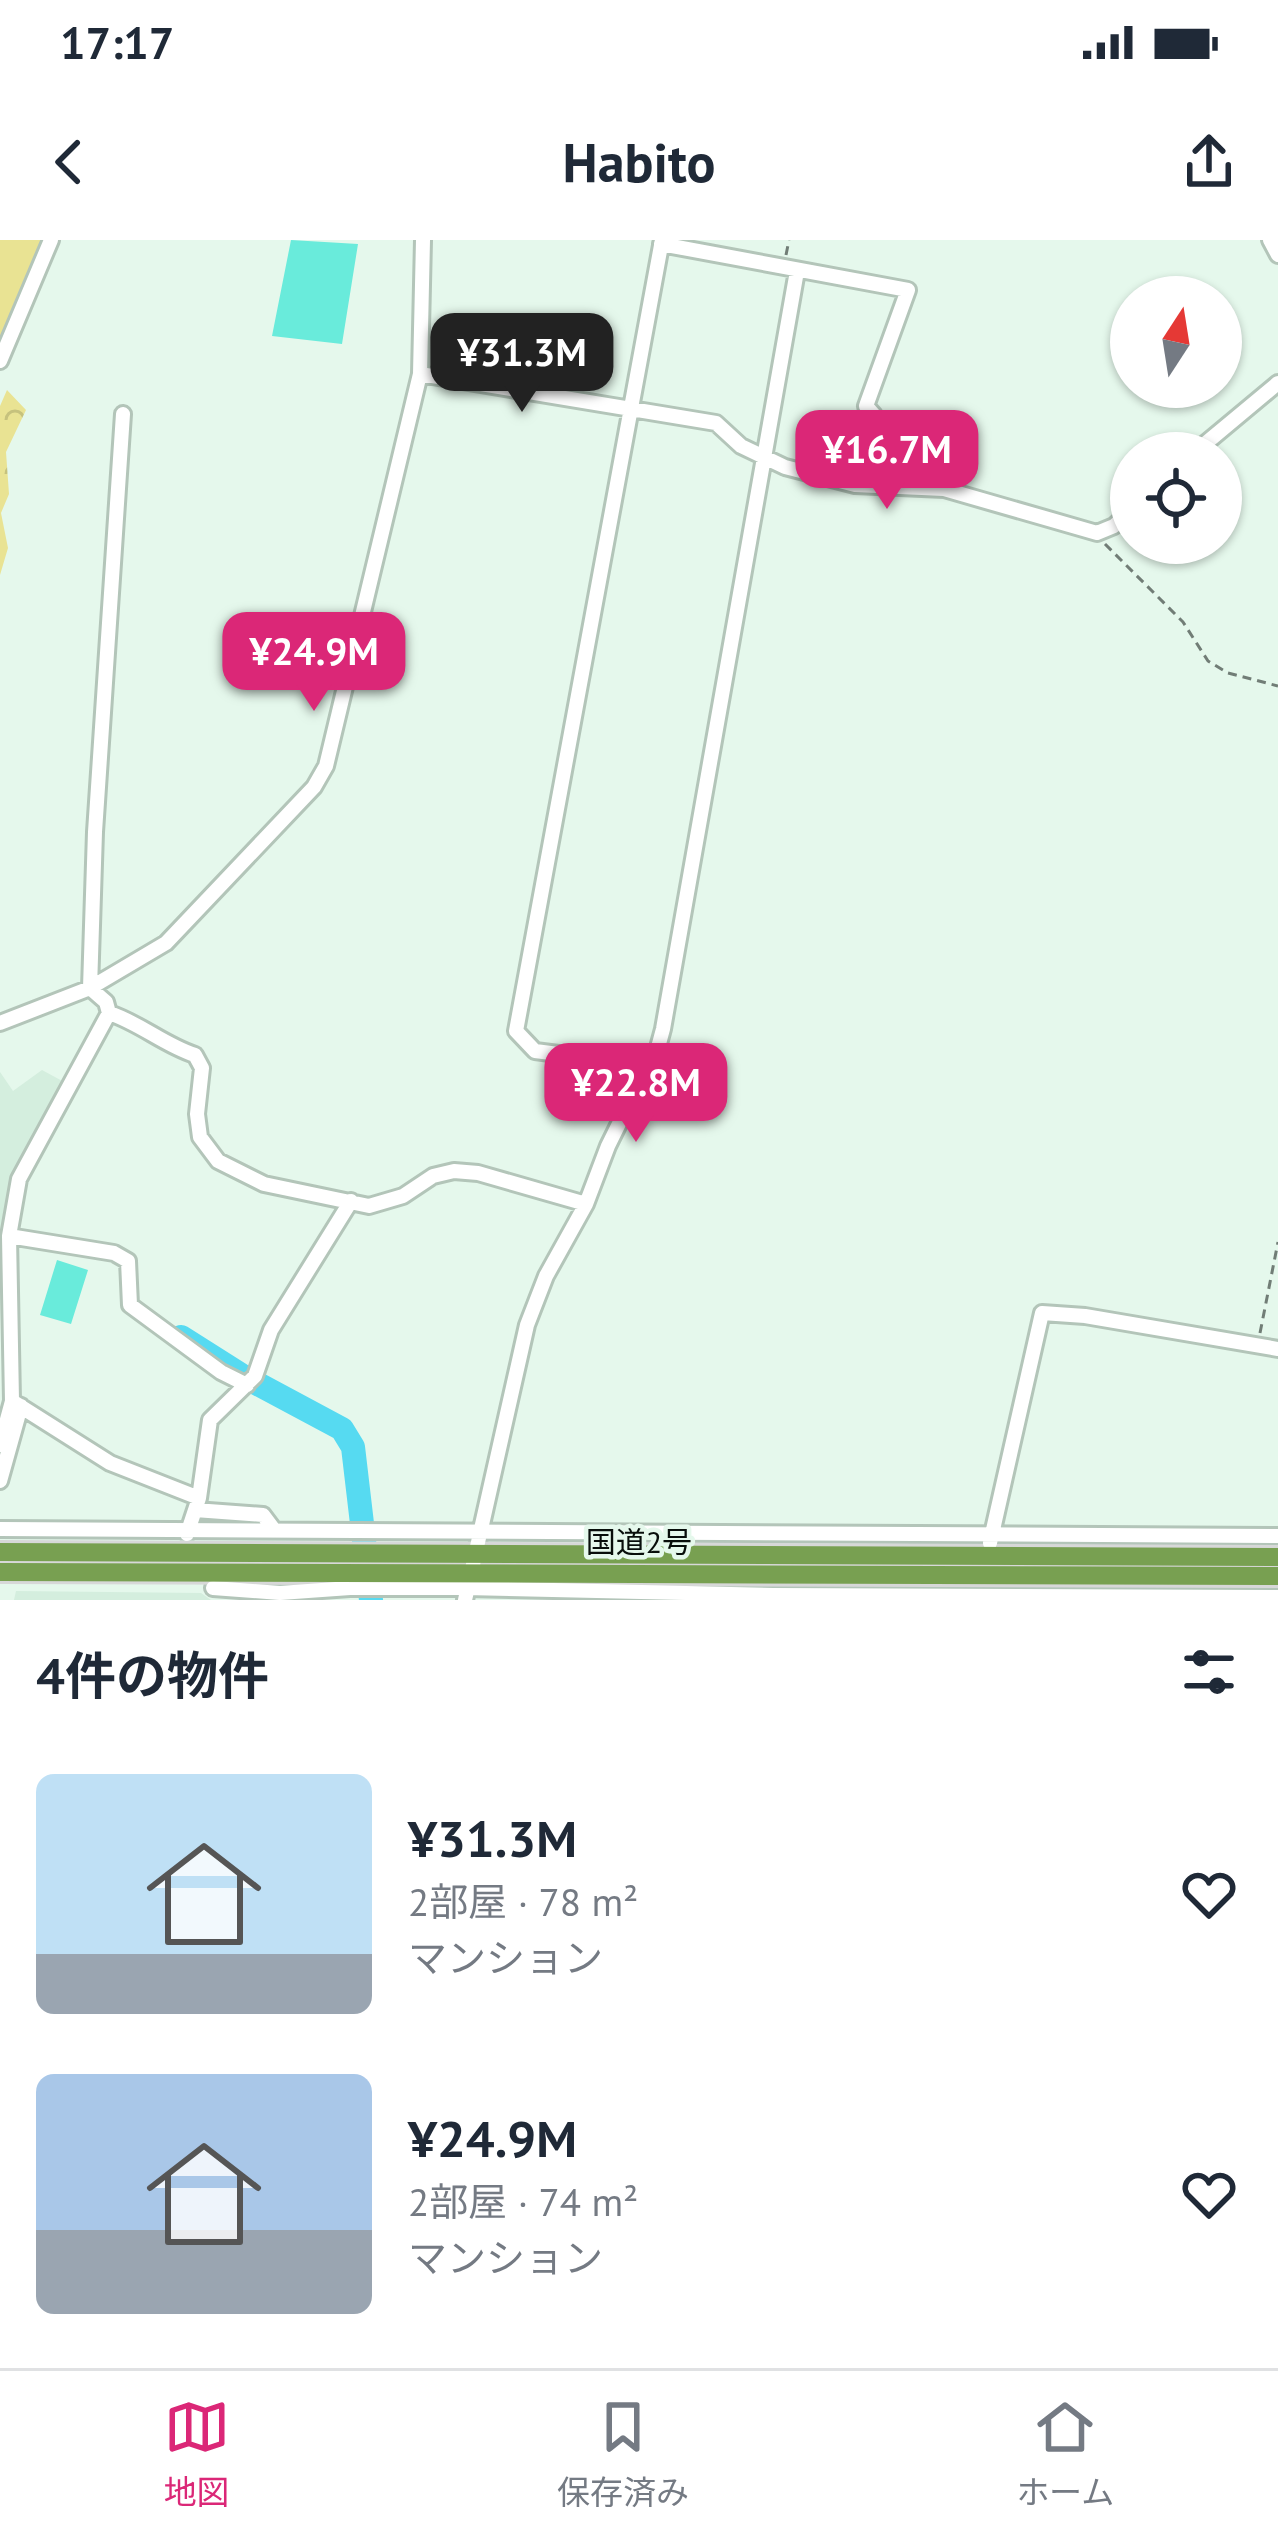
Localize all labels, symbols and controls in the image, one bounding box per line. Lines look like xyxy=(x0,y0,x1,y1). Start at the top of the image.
text: 17:17 xyxy=(60,13,174,71)
text: Habito xyxy=(563,127,715,197)
icon: back xyxy=(36,129,102,195)
icon: share xyxy=(1176,129,1242,195)
north arrow xyxy=(1110,276,1242,408)
map controls xyxy=(1110,276,1242,564)
pin: ¥31.3M xyxy=(424,313,620,415)
text: ¥31.3M xyxy=(457,326,587,377)
pin: ¥16.7M xyxy=(789,410,985,512)
text: ¥16.7M xyxy=(822,423,952,474)
button: locate xyxy=(1110,432,1242,564)
pin: ¥24.9M xyxy=(216,612,412,714)
text: ¥24.9M xyxy=(249,625,379,676)
pin: ¥22.8M xyxy=(538,1043,734,1145)
text: ¥22.8M xyxy=(571,1056,701,1107)
street label: 国道2号 xyxy=(586,1522,692,1561)
icon: filters xyxy=(1176,1639,1242,1705)
text: 4件の物件 xyxy=(36,1642,269,1708)
text: ¥31.3M xyxy=(408,1805,577,1871)
icon: home xyxy=(132,1822,276,1966)
icon: heart xyxy=(1176,1861,1242,1927)
text: 2部屋 · 78 m² xyxy=(408,1876,638,1927)
text: マンション xyxy=(408,1932,603,1983)
text: ¥24.9M xyxy=(408,2105,577,2171)
icon: home xyxy=(132,2122,276,2266)
icon: heart xyxy=(1176,2161,1242,2227)
text: 2部屋 · 74 m² xyxy=(408,2176,638,2227)
text: マンション xyxy=(408,2232,603,2283)
tab: 地図 xyxy=(164,2394,230,2514)
tab: 保存済み xyxy=(557,2394,689,2514)
tab: ホーム xyxy=(1016,2394,1114,2514)

